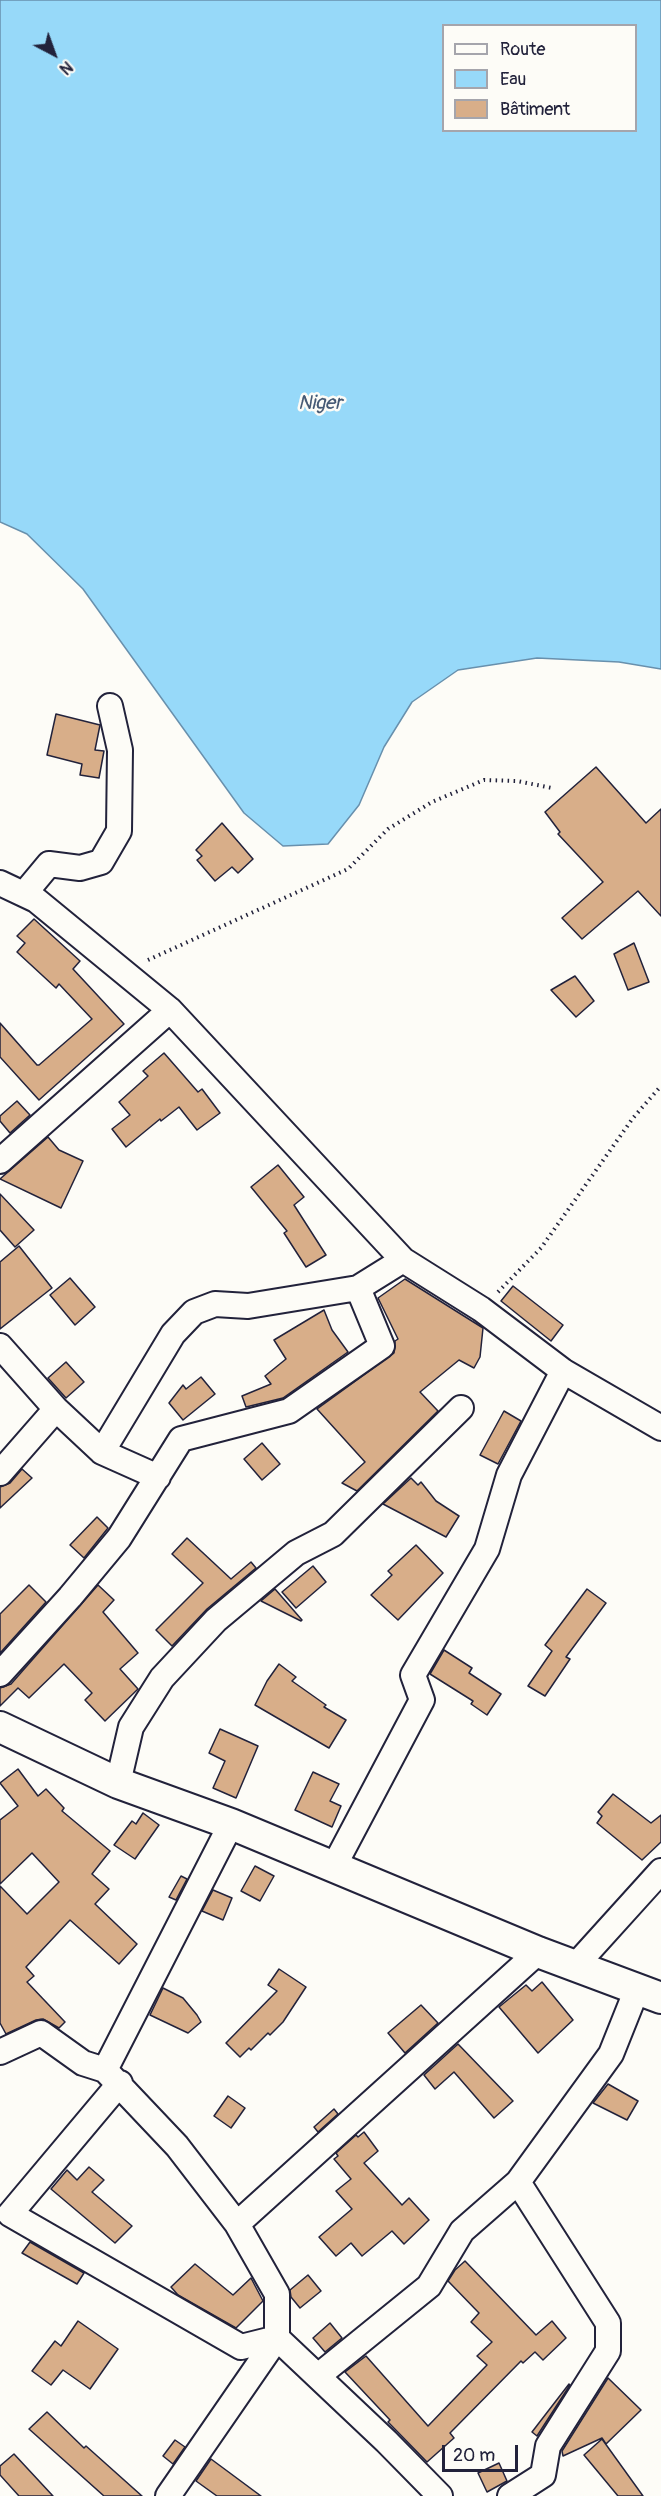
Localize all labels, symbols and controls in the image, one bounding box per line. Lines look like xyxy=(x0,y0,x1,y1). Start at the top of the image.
north arrow xyxy=(24,24,84,84)
legend xyxy=(442,24,637,132)
text: Route xyxy=(500,38,545,61)
text: N xyxy=(55,56,76,79)
text: Eau xyxy=(500,68,526,91)
text: Bâtiment xyxy=(500,98,570,121)
water label: Niger xyxy=(298,392,342,416)
scale bar xyxy=(445,2433,522,2471)
text: 20 m xyxy=(453,2444,495,2467)

